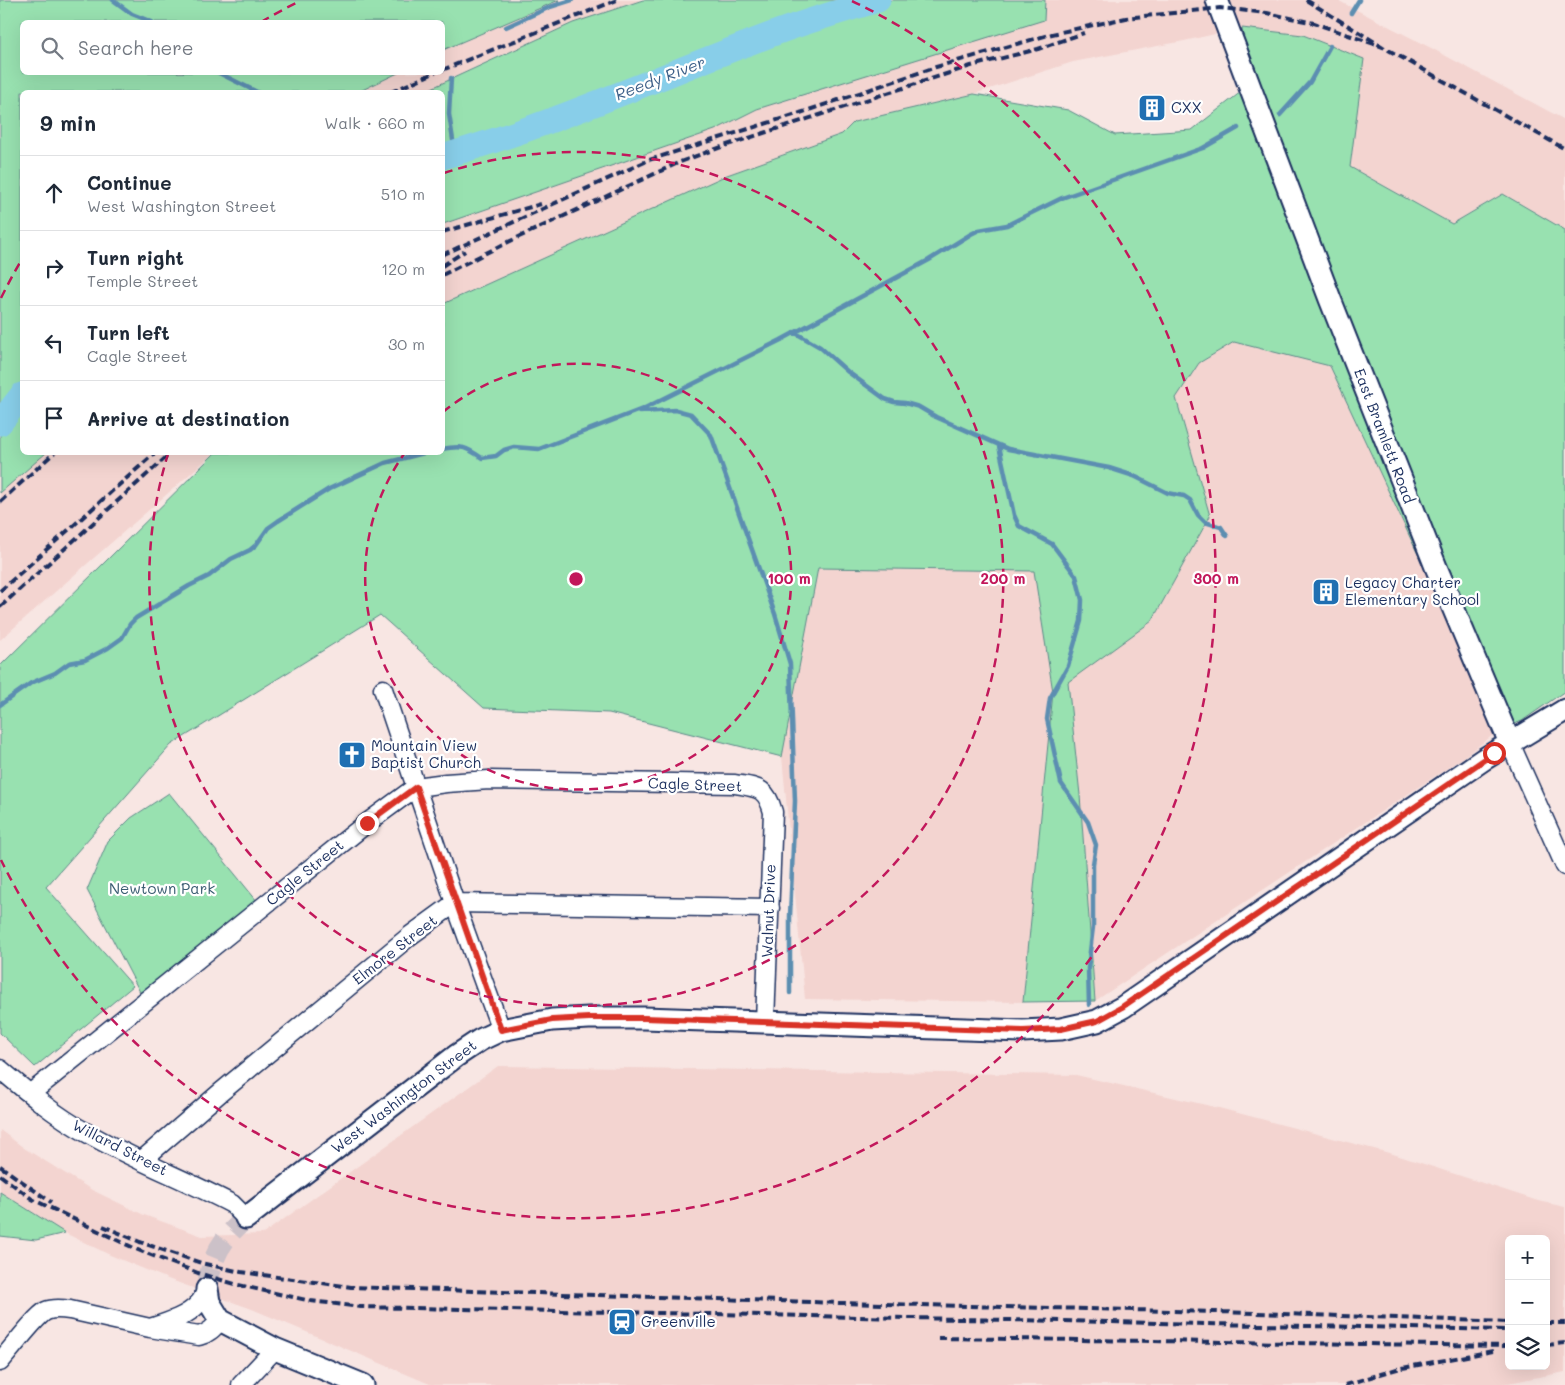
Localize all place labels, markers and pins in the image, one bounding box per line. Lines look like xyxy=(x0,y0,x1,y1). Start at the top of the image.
building icon: CXX xyxy=(1137,93,1167,123)
place label: CXX xyxy=(1171,97,1202,117)
centre of rings xyxy=(567,570,585,588)
place label: Legacy Charter Elementary School xyxy=(1345,572,1480,609)
building icon: Legacy Charter Elementary School xyxy=(1311,577,1341,607)
place label: Mountain View Baptist Church xyxy=(371,735,481,772)
church icon: Mountain View Baptist Church xyxy=(337,740,367,770)
station icon: Greenville xyxy=(607,1307,637,1337)
place label: Greenville xyxy=(641,1311,716,1331)

